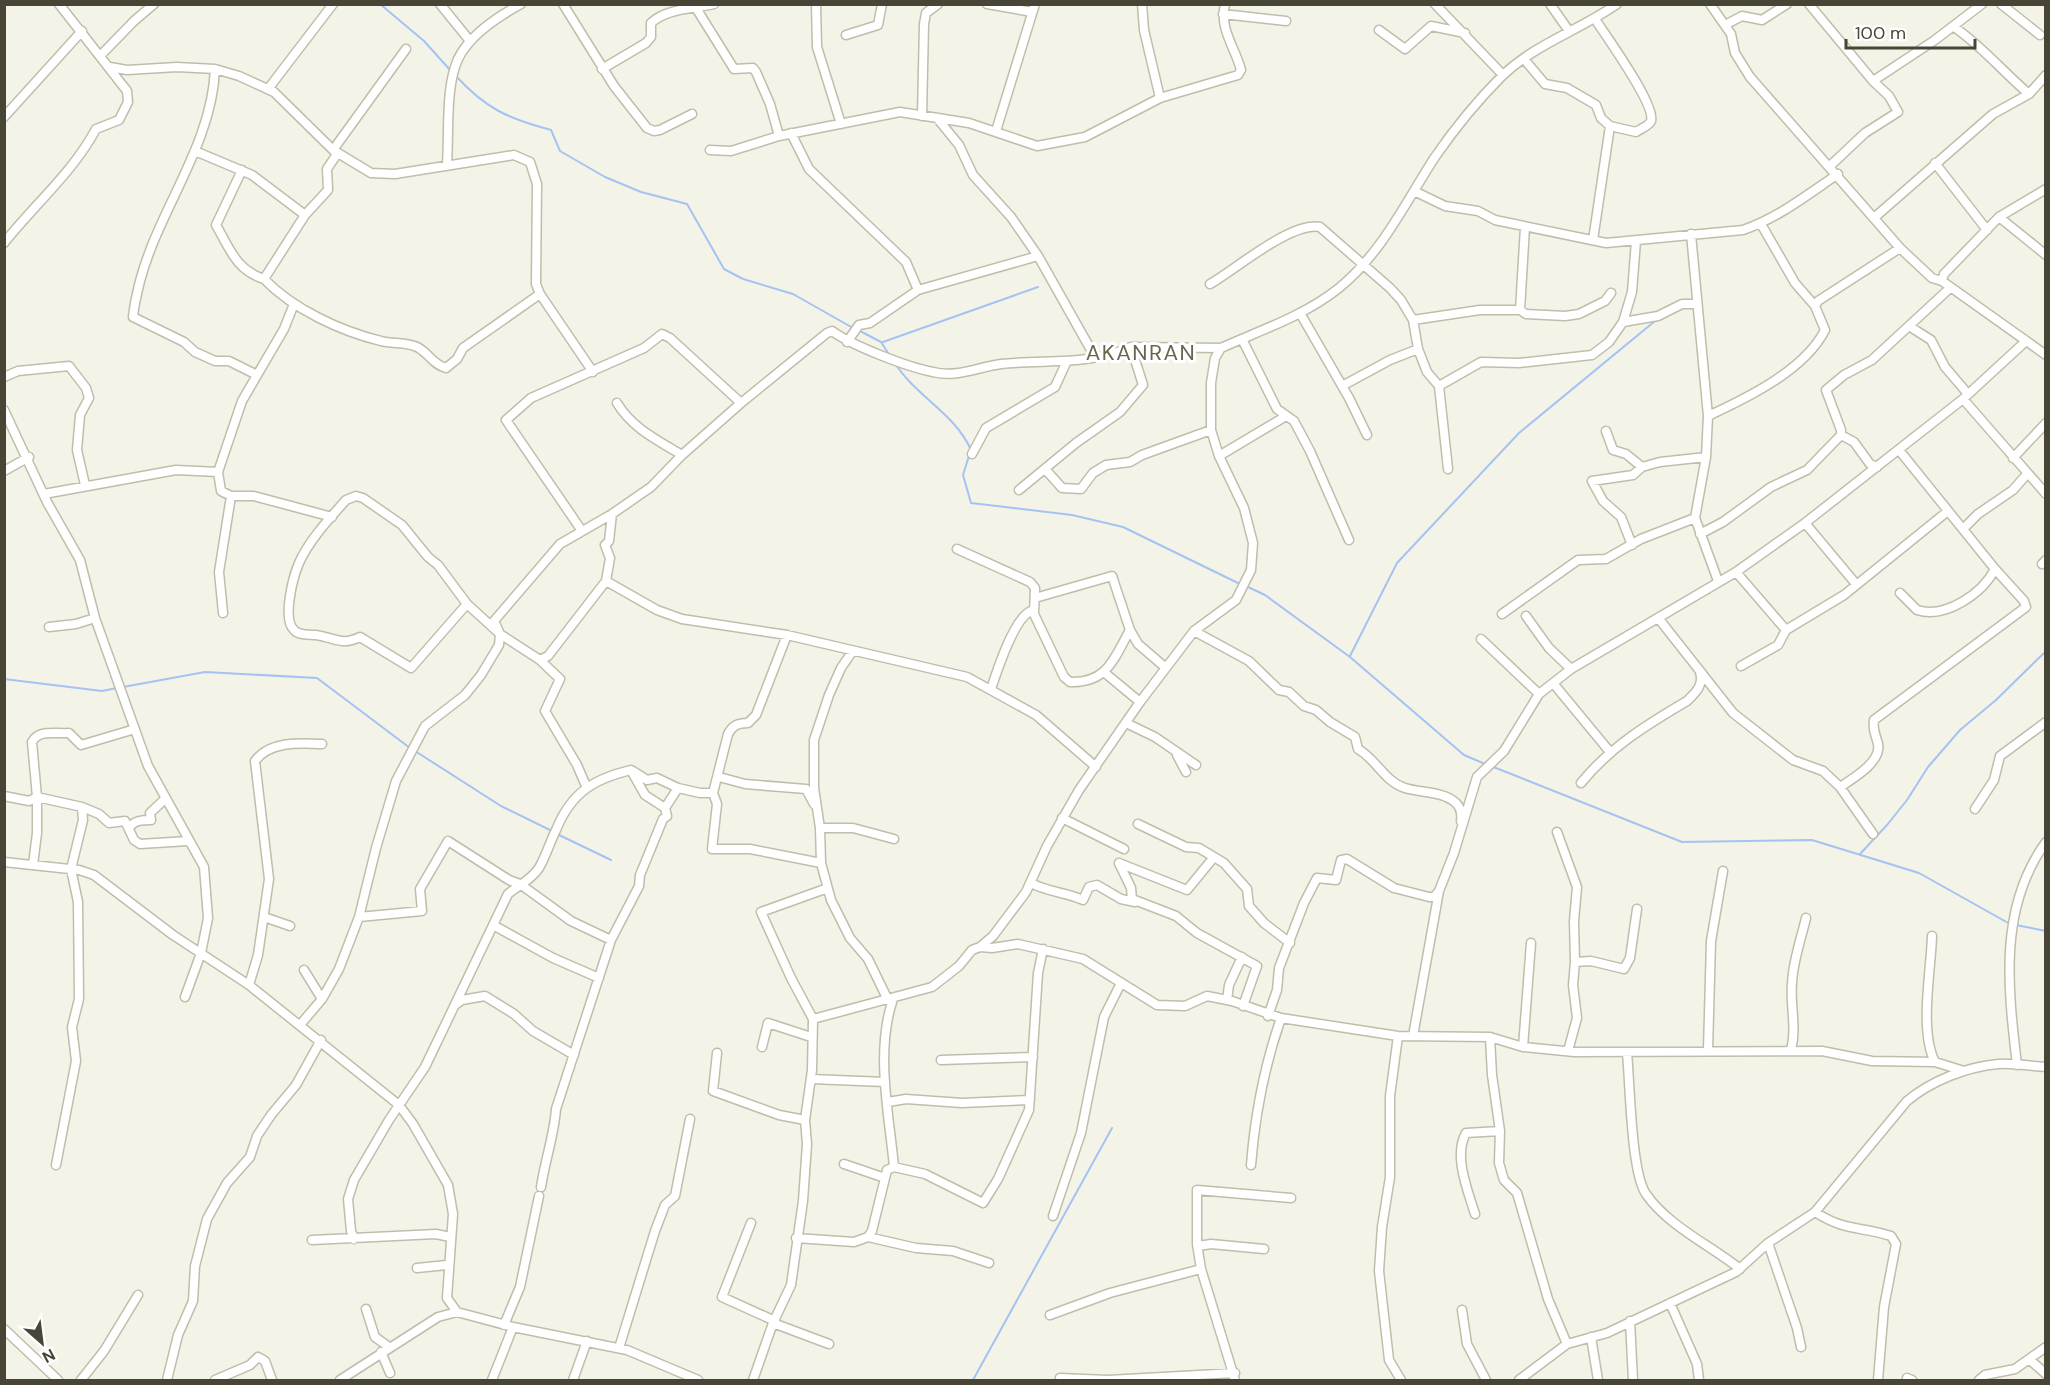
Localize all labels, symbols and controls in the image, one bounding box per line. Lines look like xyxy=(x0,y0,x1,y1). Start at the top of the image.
scale bar xyxy=(1846,12,1975,50)
text: 100 m xyxy=(1855,21,1906,45)
district label: AKANRAN xyxy=(1086,338,1196,367)
north arrow xyxy=(12,1313,72,1373)
text: N xyxy=(39,1344,59,1368)

